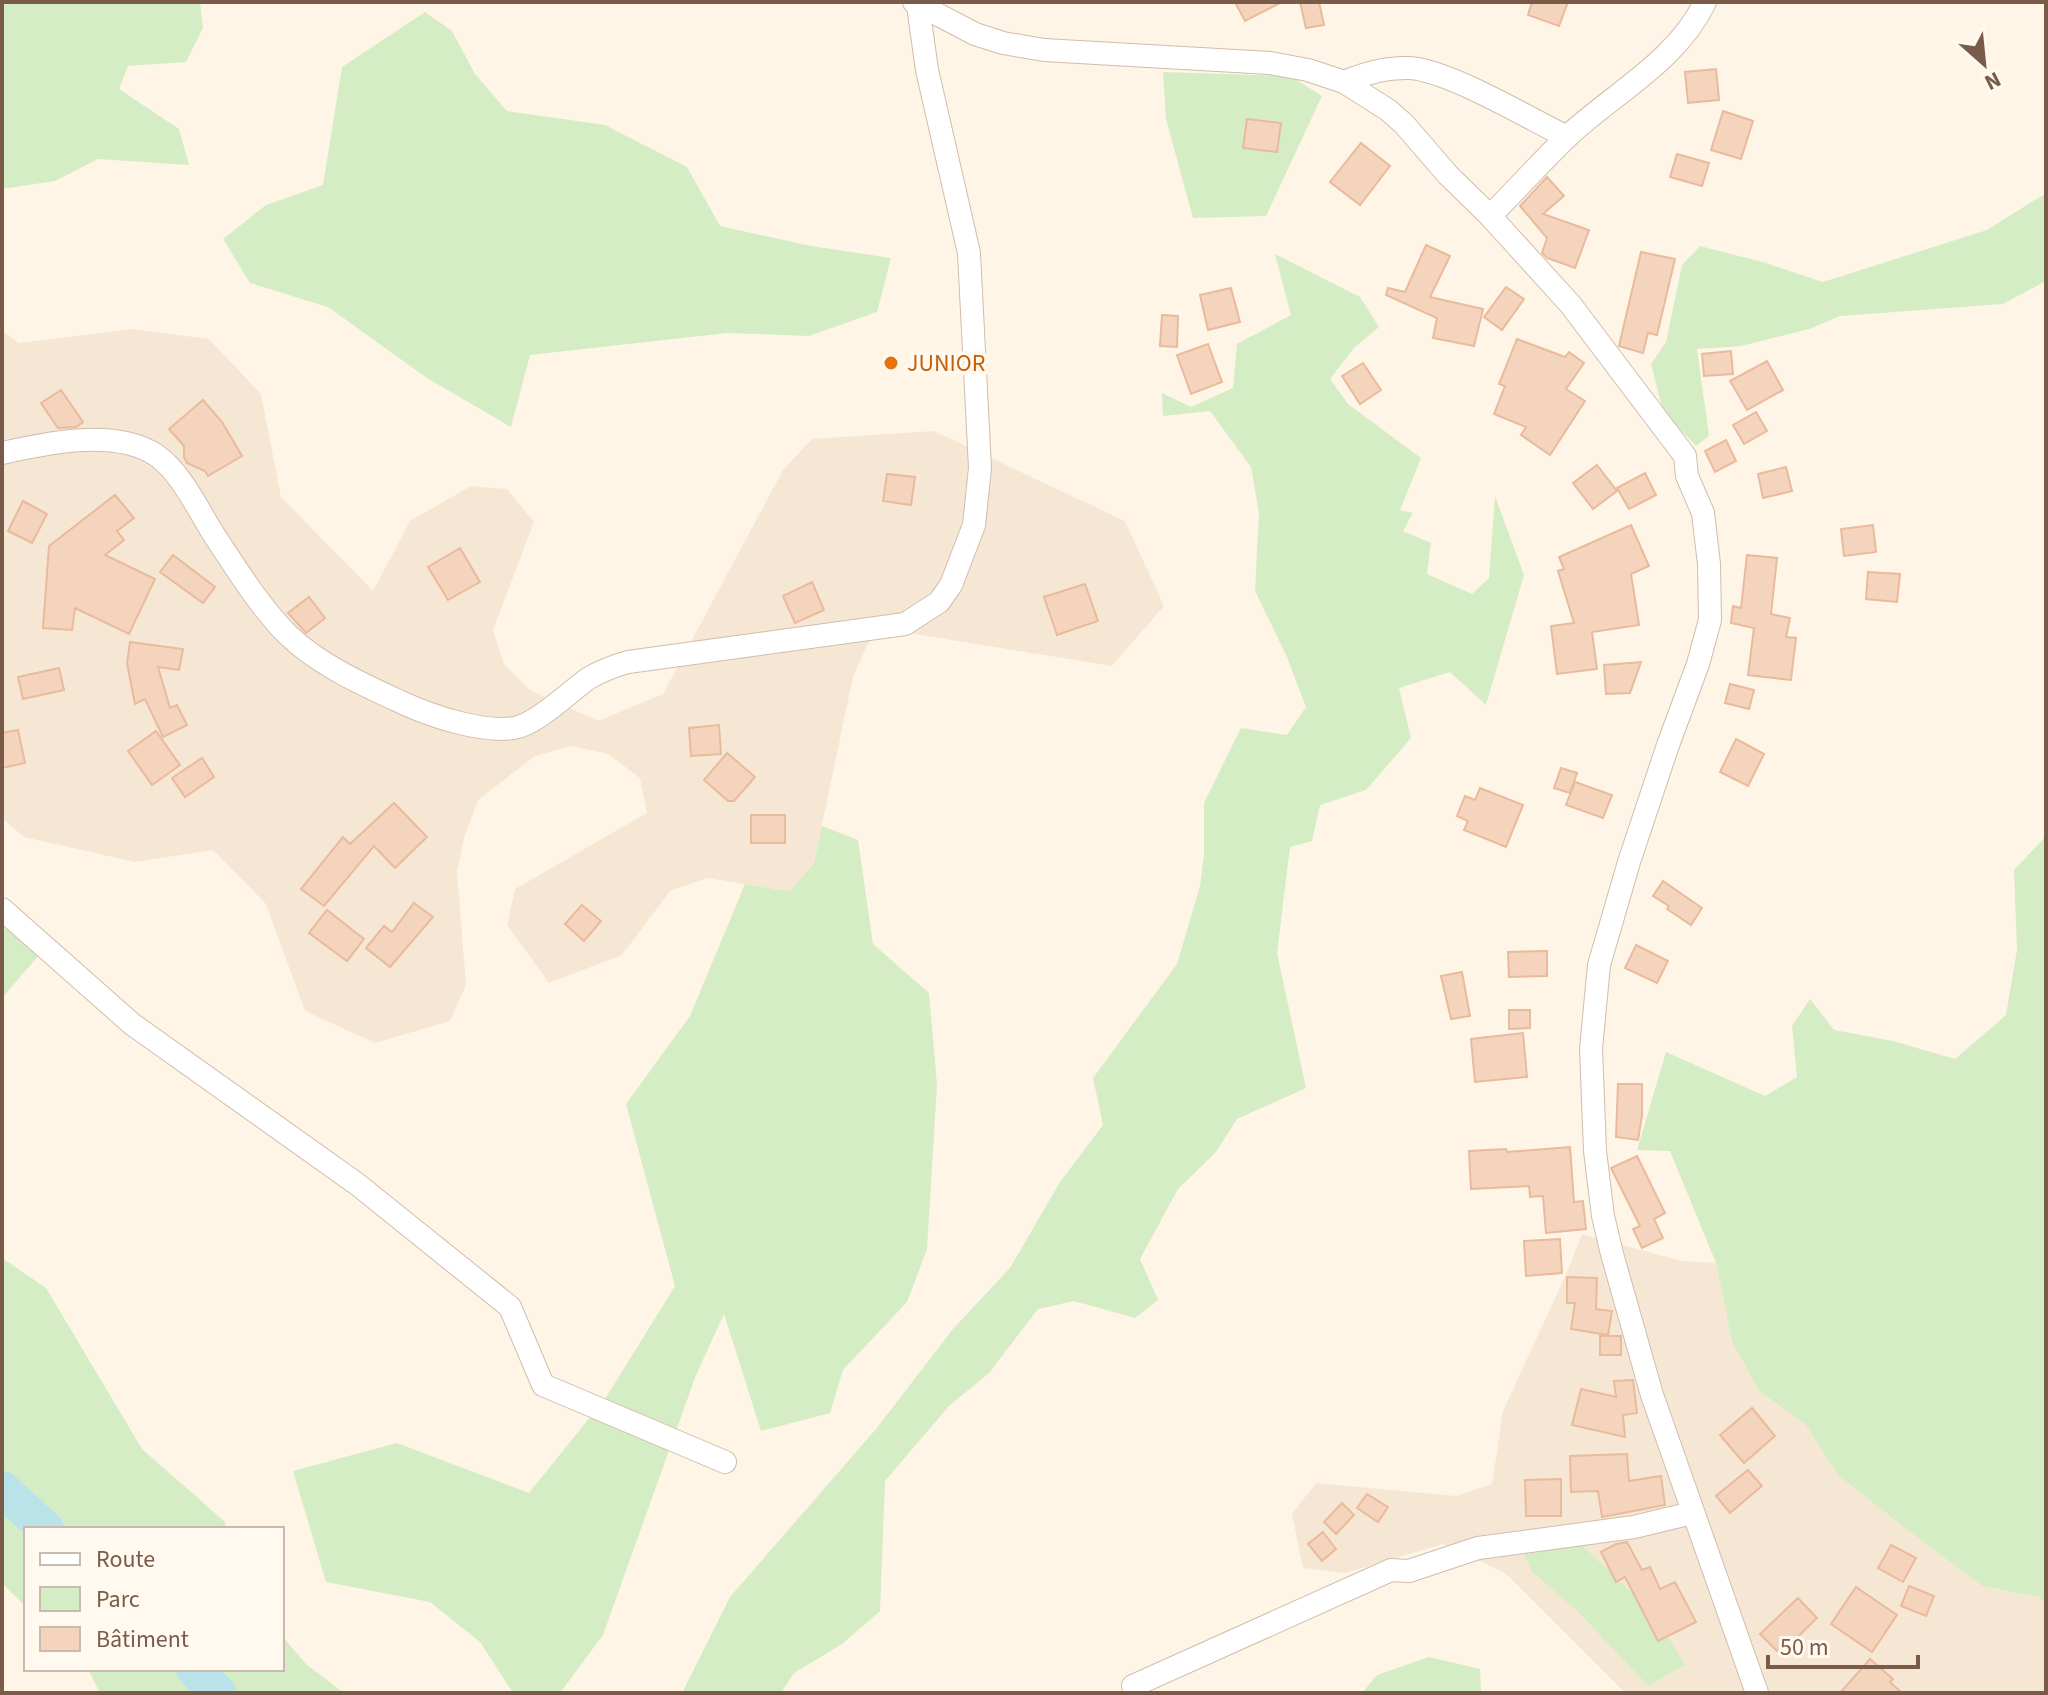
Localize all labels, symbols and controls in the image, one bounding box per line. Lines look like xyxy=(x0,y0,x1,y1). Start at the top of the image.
north arrow xyxy=(1944,24,2024,104)
text: N xyxy=(1979,63,2006,99)
place label: JUNIOR xyxy=(907,346,986,381)
marker: JUNIOR xyxy=(882,354,900,372)
legend xyxy=(24,1527,284,1671)
text: Route xyxy=(96,1542,155,1577)
text: Parc xyxy=(96,1582,140,1617)
scale bar xyxy=(1768,1619,1918,1669)
text: Bâtiment xyxy=(96,1622,189,1657)
text: 50 m xyxy=(1780,1630,1829,1665)

